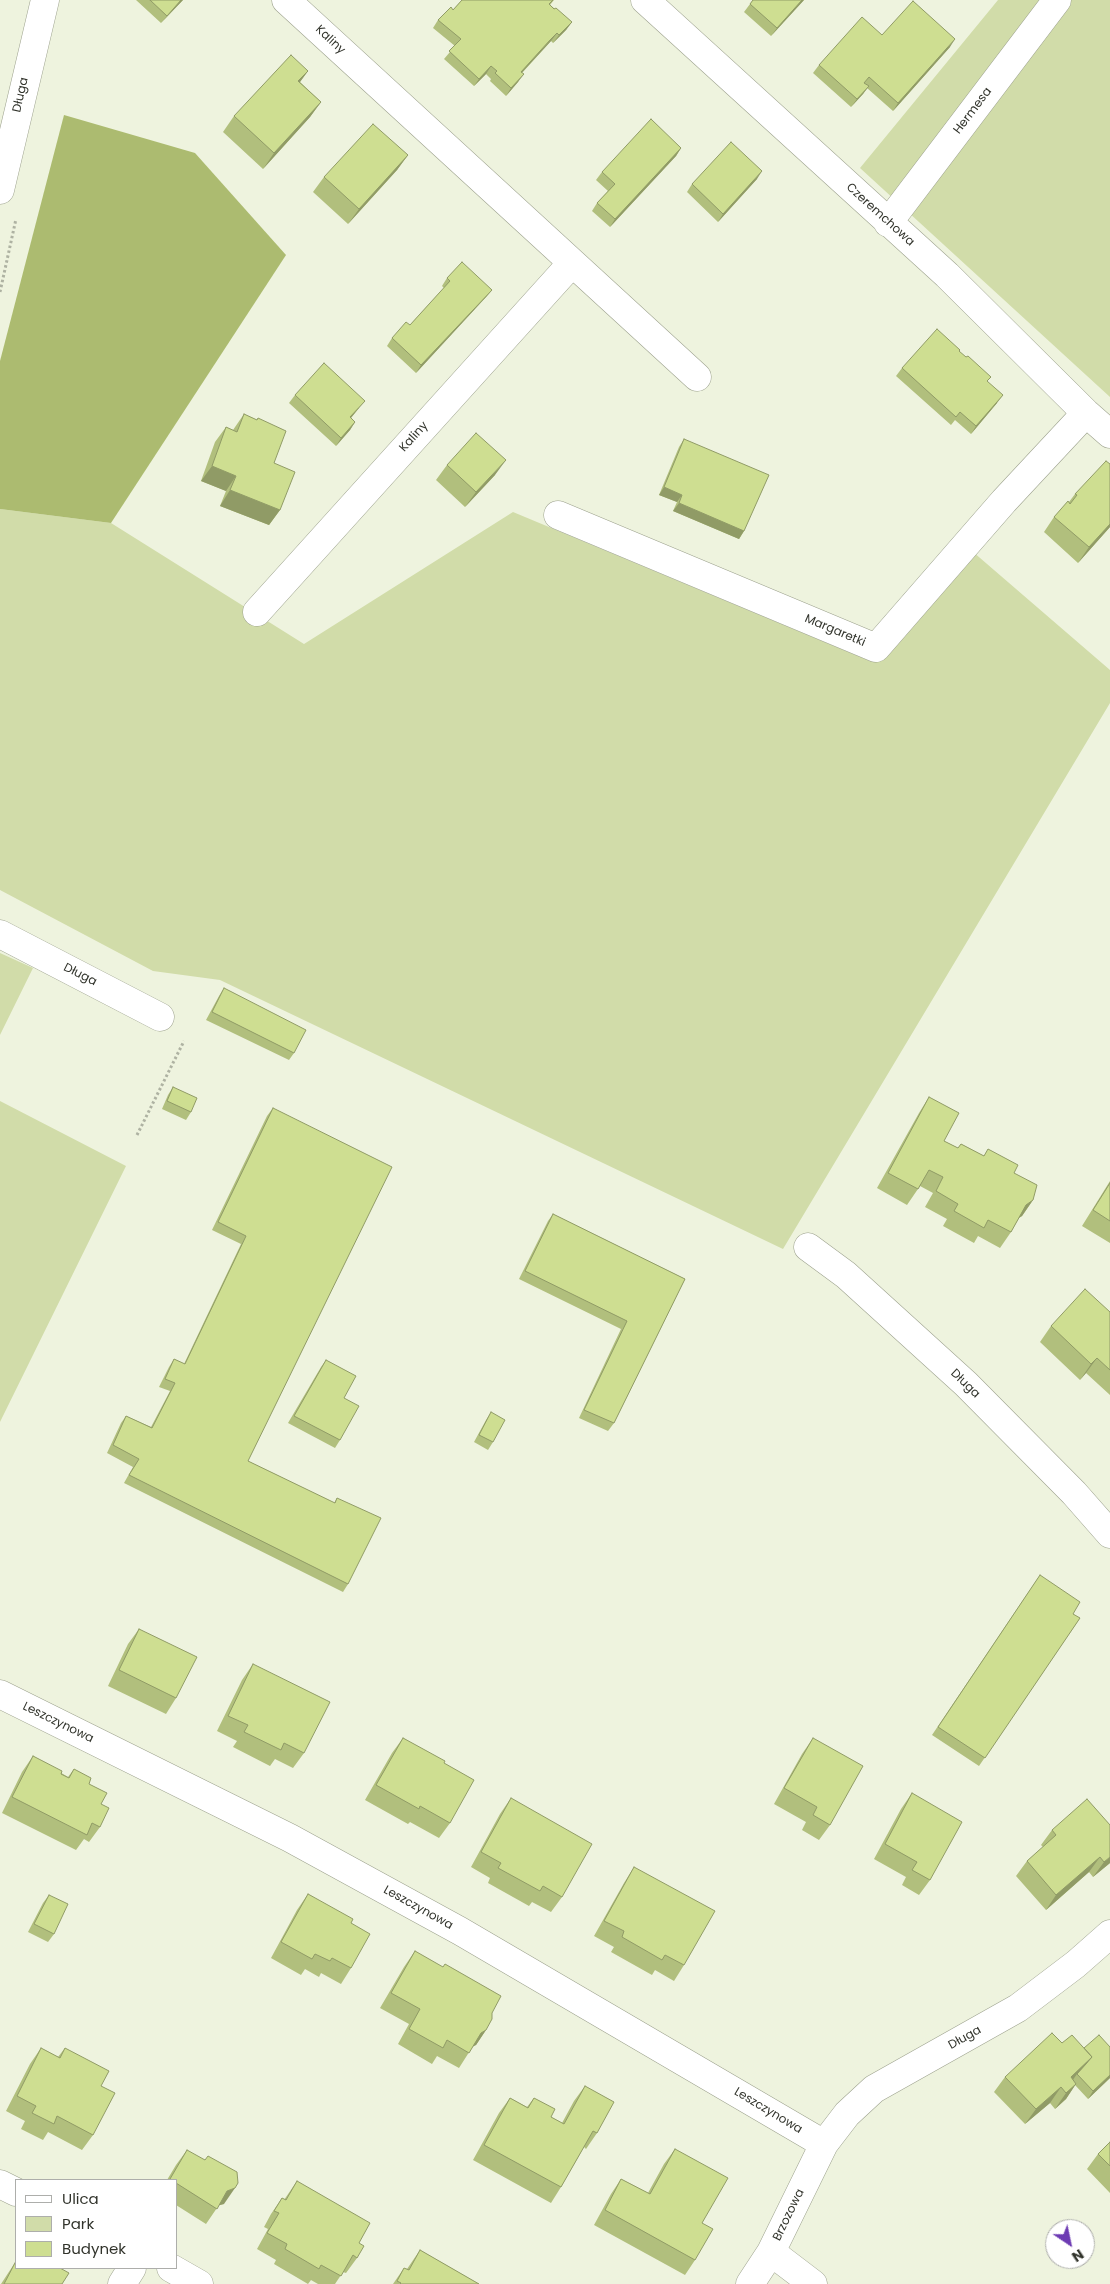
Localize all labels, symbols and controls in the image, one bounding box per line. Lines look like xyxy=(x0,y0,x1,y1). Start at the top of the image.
street label: Kaliny xyxy=(312,23,348,57)
street label: Długa xyxy=(10,76,32,114)
street label: Hermesa xyxy=(951,85,995,137)
street label: Czeremchowa xyxy=(843,181,917,249)
street label: Kaliny xyxy=(397,419,431,455)
street label: Margaretki xyxy=(802,612,868,650)
street label: Długa xyxy=(61,961,99,989)
street label: Długa xyxy=(947,1367,983,1401)
street label: Leszczynowa xyxy=(20,1700,96,1746)
street label: Leszczynowa xyxy=(381,1883,455,1933)
street label: Długa xyxy=(946,2023,984,2053)
street label: Leszczynowa xyxy=(731,2085,805,2137)
legend xyxy=(15,2179,178,2269)
street label: Brzozowa xyxy=(770,2187,808,2243)
text: Ulica xyxy=(62,2188,99,2209)
text: Park xyxy=(62,2213,94,2234)
north arrow xyxy=(1045,2219,1095,2269)
text: Budynek xyxy=(62,2238,126,2259)
text: N xyxy=(1068,2244,1088,2267)

